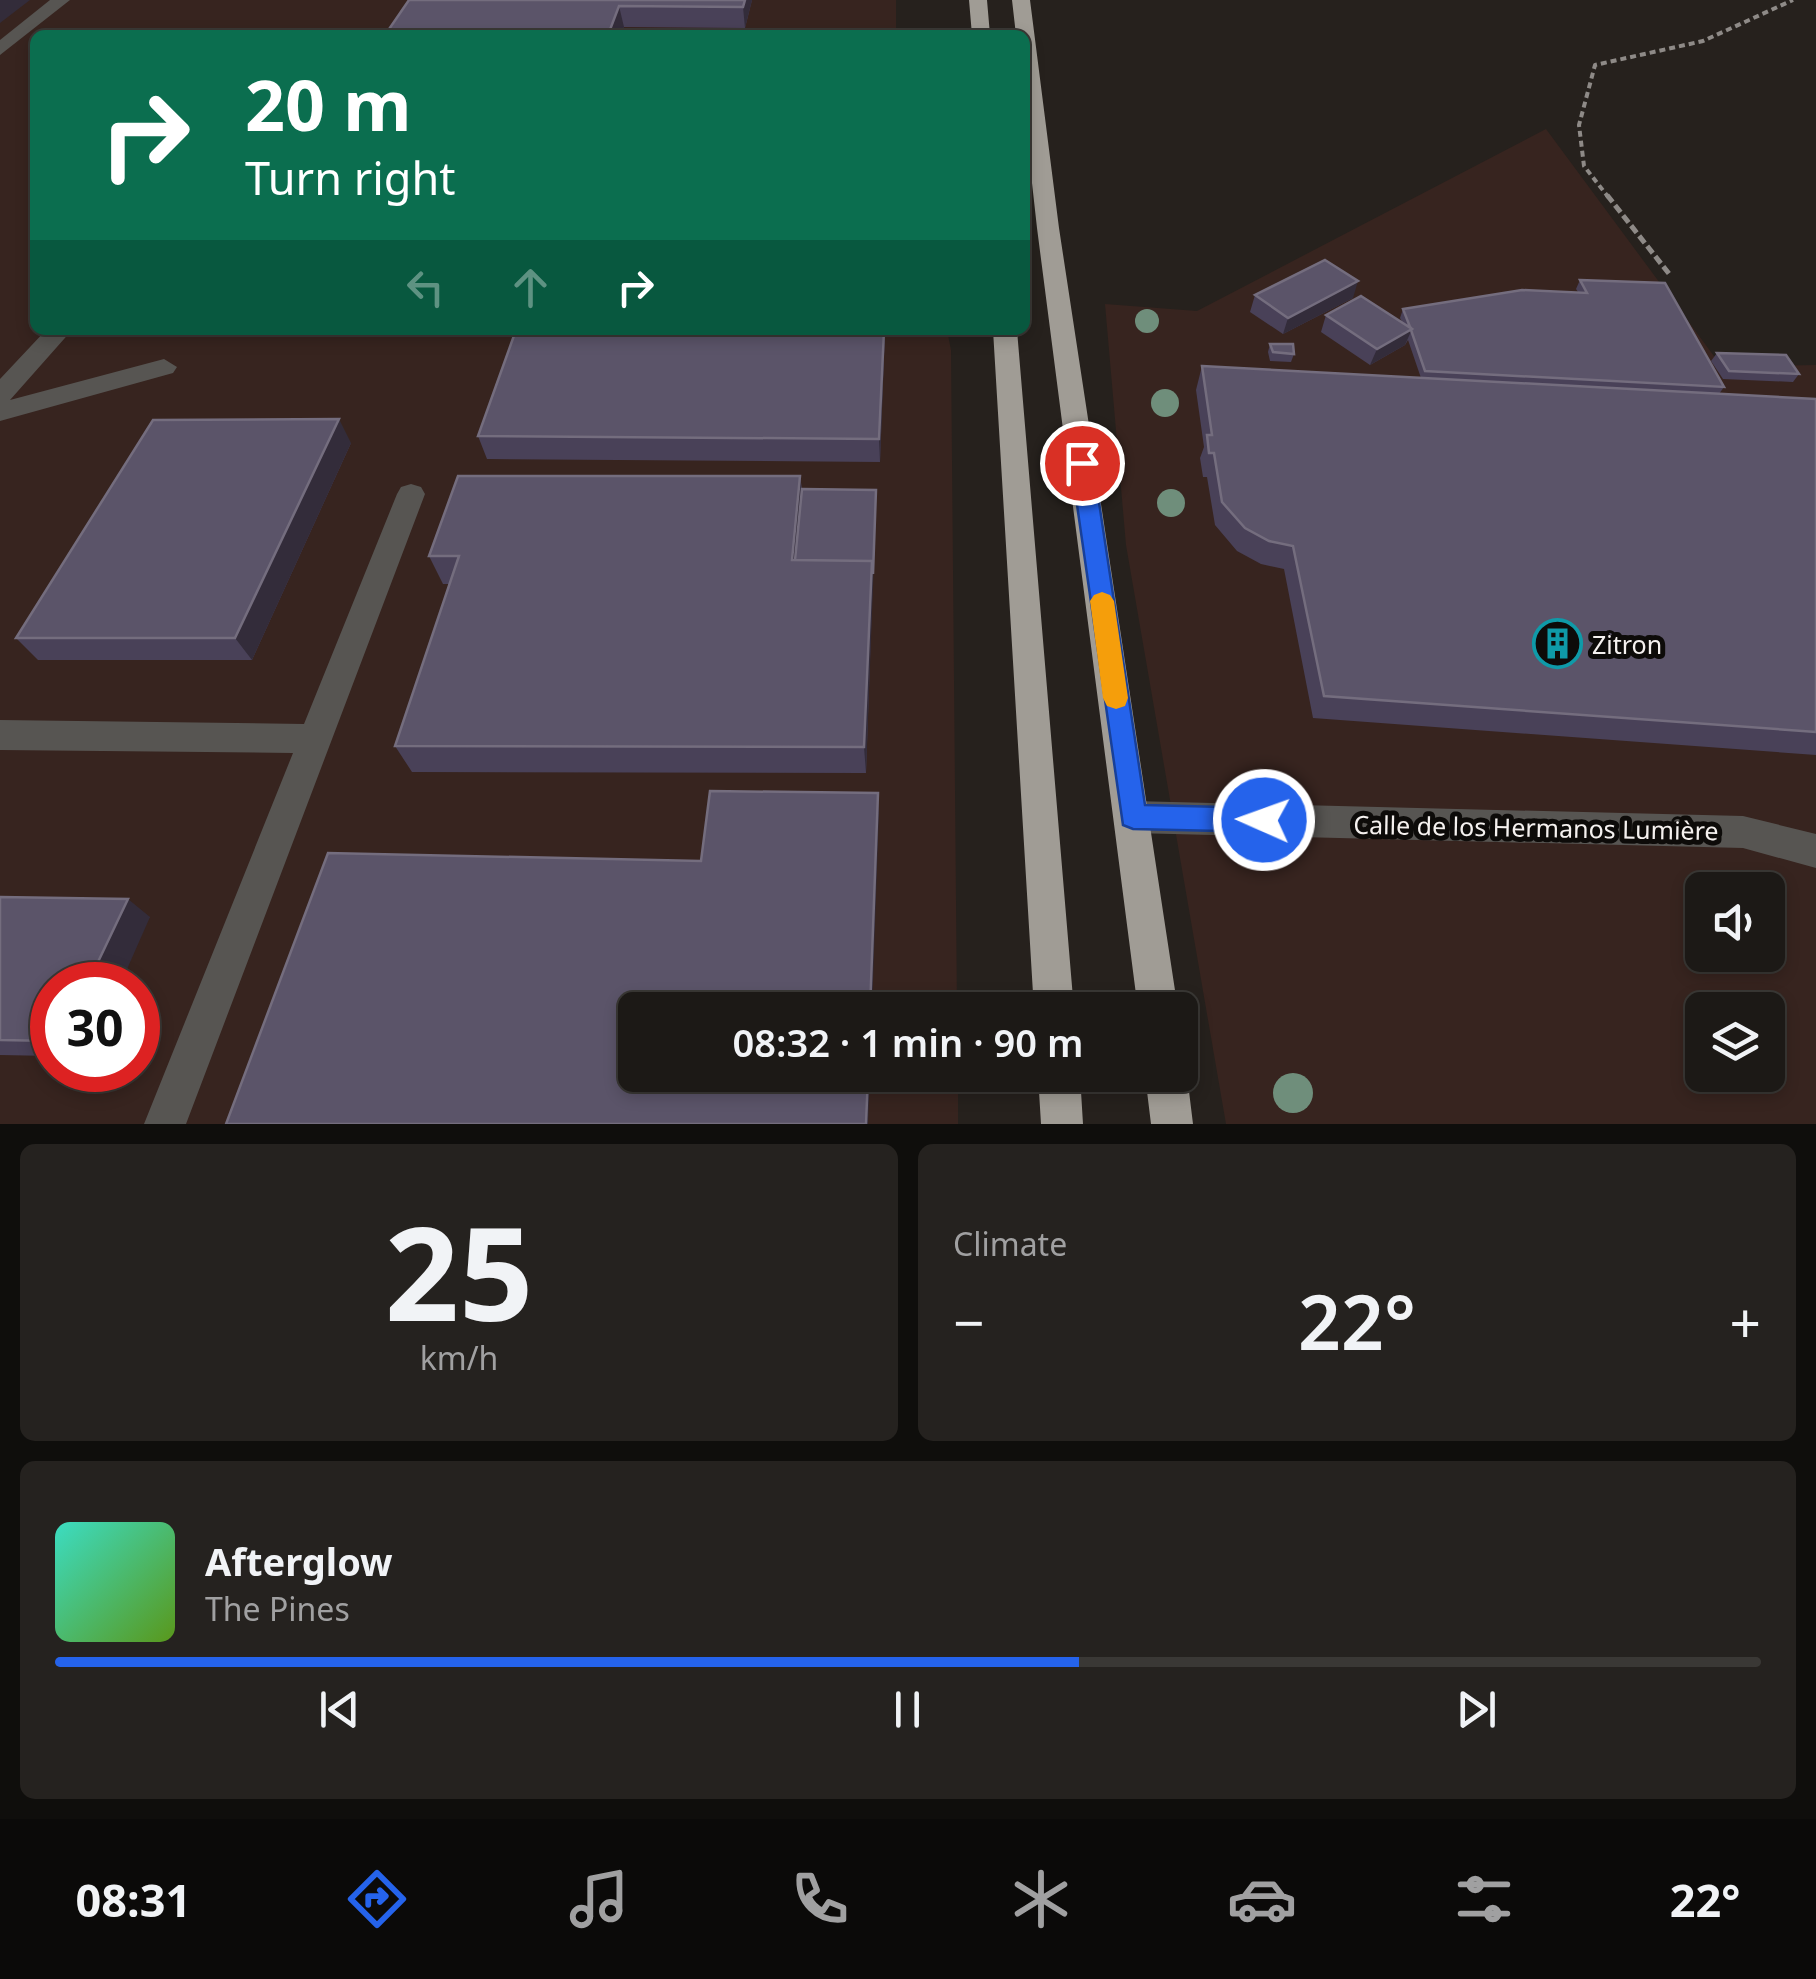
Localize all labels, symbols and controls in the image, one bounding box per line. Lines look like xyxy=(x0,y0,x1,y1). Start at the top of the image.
text: 20 m xyxy=(245,56,412,152)
icon: right xyxy=(80,70,210,200)
text: Turn right xyxy=(245,147,456,208)
icon: left xyxy=(398,260,453,315)
icon: ahead xyxy=(503,260,558,315)
icon: right xyxy=(608,260,663,315)
pin xyxy=(1040,421,1125,506)
icon: arrive xyxy=(1055,436,1110,491)
building icon: Zitron xyxy=(1531,618,1583,670)
place label: Zitron xyxy=(1592,627,1662,661)
position arrow xyxy=(1212,768,1316,872)
street label: Calle de los Hermanos Lumière xyxy=(1353,807,1719,847)
map controls xyxy=(1685,872,1785,1092)
button: sound xyxy=(1685,872,1785,972)
speed limit sign: 30 xyxy=(30,962,160,1092)
button: layers xyxy=(1685,992,1785,1092)
text: 08:32 · 1 min · 90 m xyxy=(733,1016,1083,1068)
text: 25 xyxy=(385,1182,533,1359)
text: Climate xyxy=(953,1222,1067,1265)
text: 22° xyxy=(1298,1270,1416,1372)
text: − xyxy=(953,1284,984,1359)
text: + xyxy=(1730,1284,1761,1359)
text: km/h xyxy=(420,1336,498,1379)
text: Afterglow xyxy=(205,1535,393,1587)
text: The Pines xyxy=(205,1587,350,1630)
icon: previous xyxy=(312,1682,367,1737)
icon: pause xyxy=(880,1682,935,1737)
icon: next xyxy=(1449,1682,1504,1737)
icon: directions xyxy=(342,1864,412,1934)
icon: music xyxy=(564,1864,634,1934)
icon: phone xyxy=(785,1864,855,1934)
icon: climate xyxy=(1006,1864,1076,1934)
icon: car xyxy=(1227,1864,1297,1934)
icon: filters xyxy=(1449,1864,1519,1934)
text: 08:31 xyxy=(76,1869,191,1930)
text: 22° xyxy=(1670,1869,1740,1930)

